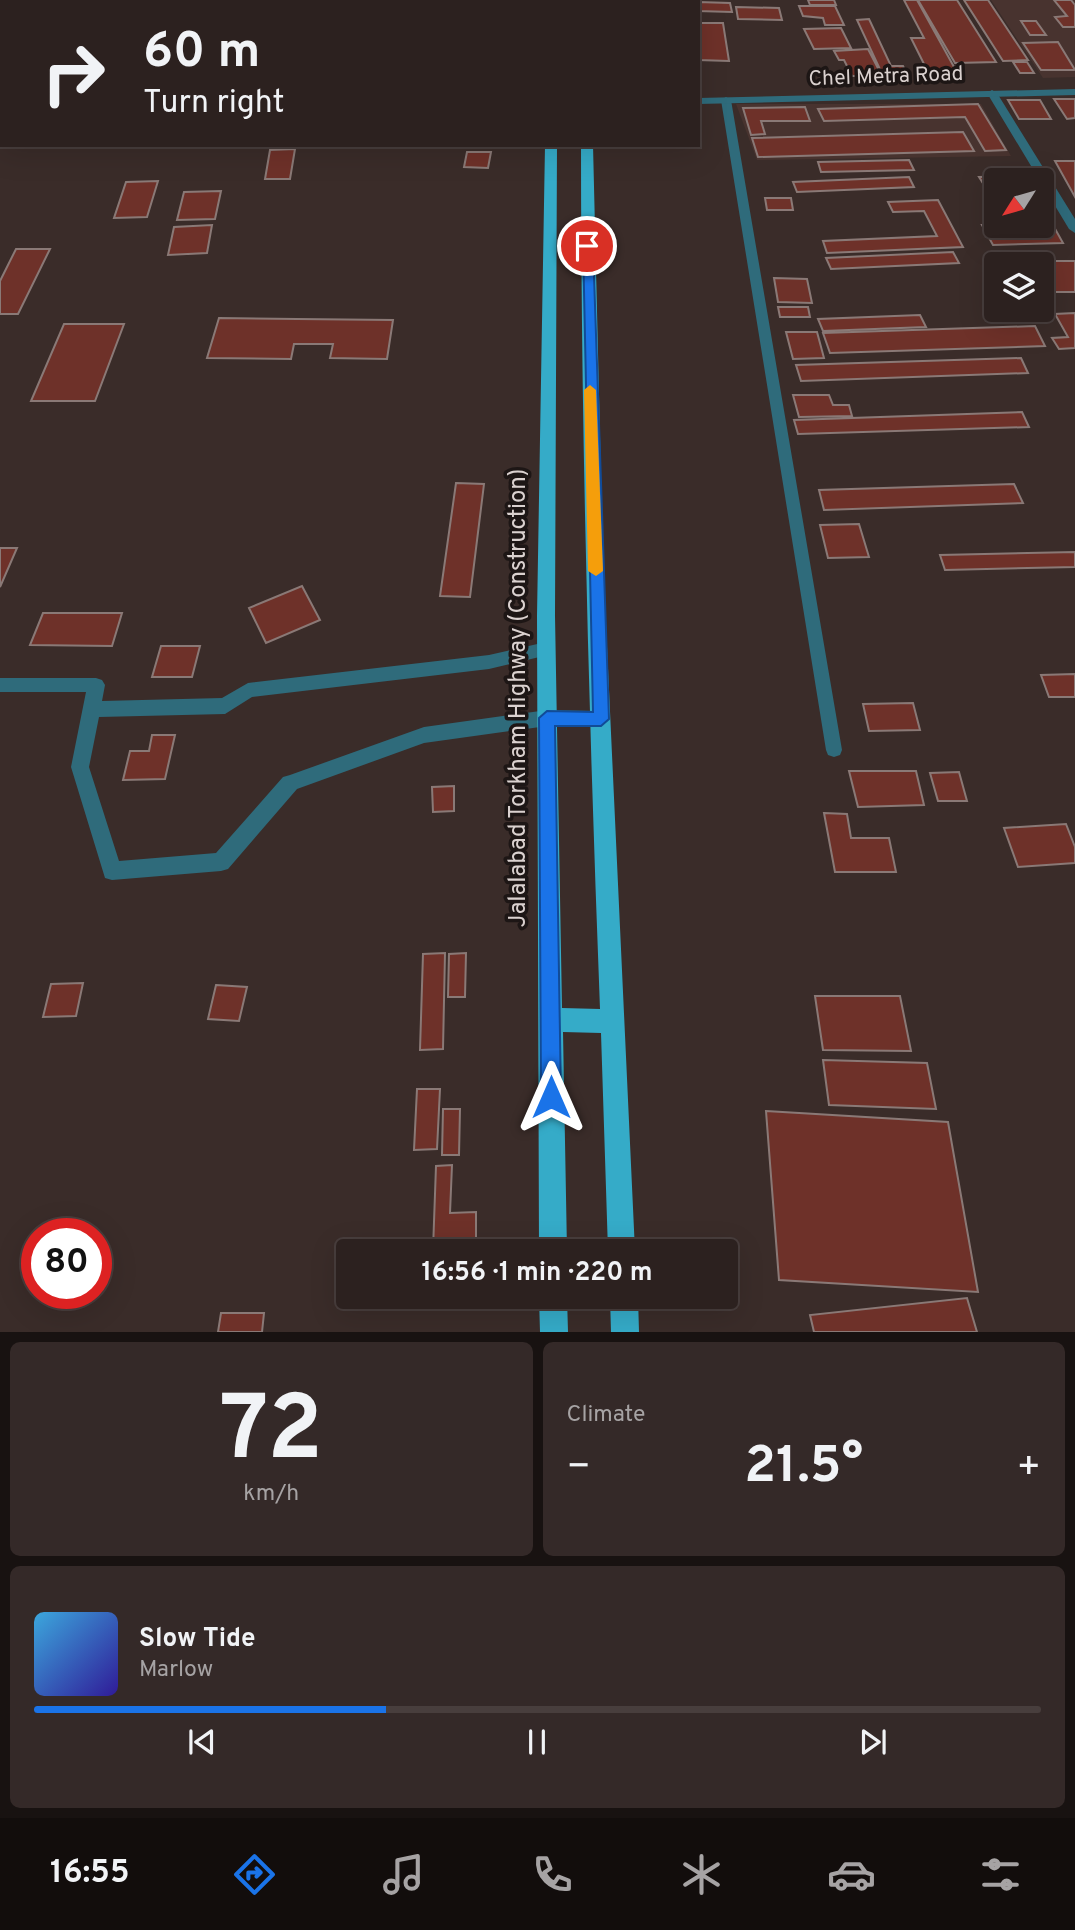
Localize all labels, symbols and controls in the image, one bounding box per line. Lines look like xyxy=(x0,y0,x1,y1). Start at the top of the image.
text: 60 m xyxy=(143,23,261,85)
icon: right xyxy=(28,28,119,119)
street label: Chel Metra Road xyxy=(808,61,964,93)
text: Turn right xyxy=(143,84,285,124)
north arrow xyxy=(984,168,1054,238)
map controls xyxy=(984,168,1054,322)
pin xyxy=(557,216,617,276)
icon: arrive xyxy=(568,227,606,265)
button: layers xyxy=(984,252,1054,322)
street label: Jalalabad Torkham Highway (Construction) xyxy=(504,469,534,927)
position arrow xyxy=(514,1060,588,1134)
speed limit sign: 80 xyxy=(21,1218,112,1309)
text: 16:56 · 1 min · 220 m xyxy=(421,1257,653,1290)
text: 72 xyxy=(220,1377,323,1492)
text: Climate xyxy=(567,1401,645,1430)
text: 21.5° xyxy=(744,1435,863,1501)
text: − xyxy=(567,1444,591,1493)
text: + xyxy=(1016,1444,1041,1493)
text: km/h xyxy=(243,1480,299,1509)
text: Slow Tide xyxy=(139,1623,256,1656)
text: Marlow xyxy=(139,1656,213,1685)
icon: previous xyxy=(183,1723,221,1761)
icon: pause xyxy=(518,1723,556,1761)
icon: next xyxy=(854,1723,892,1761)
icon: directions xyxy=(230,1850,279,1899)
icon: music xyxy=(379,1850,428,1899)
icon: phone xyxy=(528,1850,577,1899)
icon: climate xyxy=(677,1850,726,1899)
icon: car xyxy=(827,1850,876,1899)
icon: filters xyxy=(976,1850,1025,1899)
text: 16:55 xyxy=(50,1854,129,1894)

